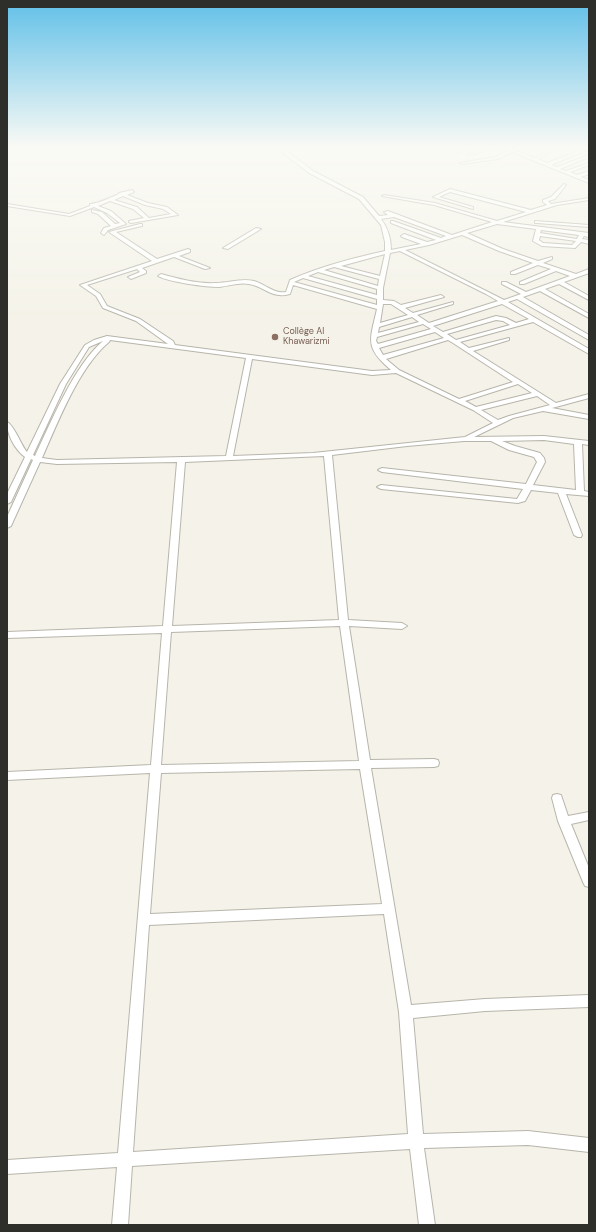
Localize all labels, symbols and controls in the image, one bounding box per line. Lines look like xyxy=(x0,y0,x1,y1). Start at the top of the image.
place label: Collège Al Khawarizmi xyxy=(283,327,330,348)
marker: Collège Al Khawarizmi xyxy=(270,332,280,342)

